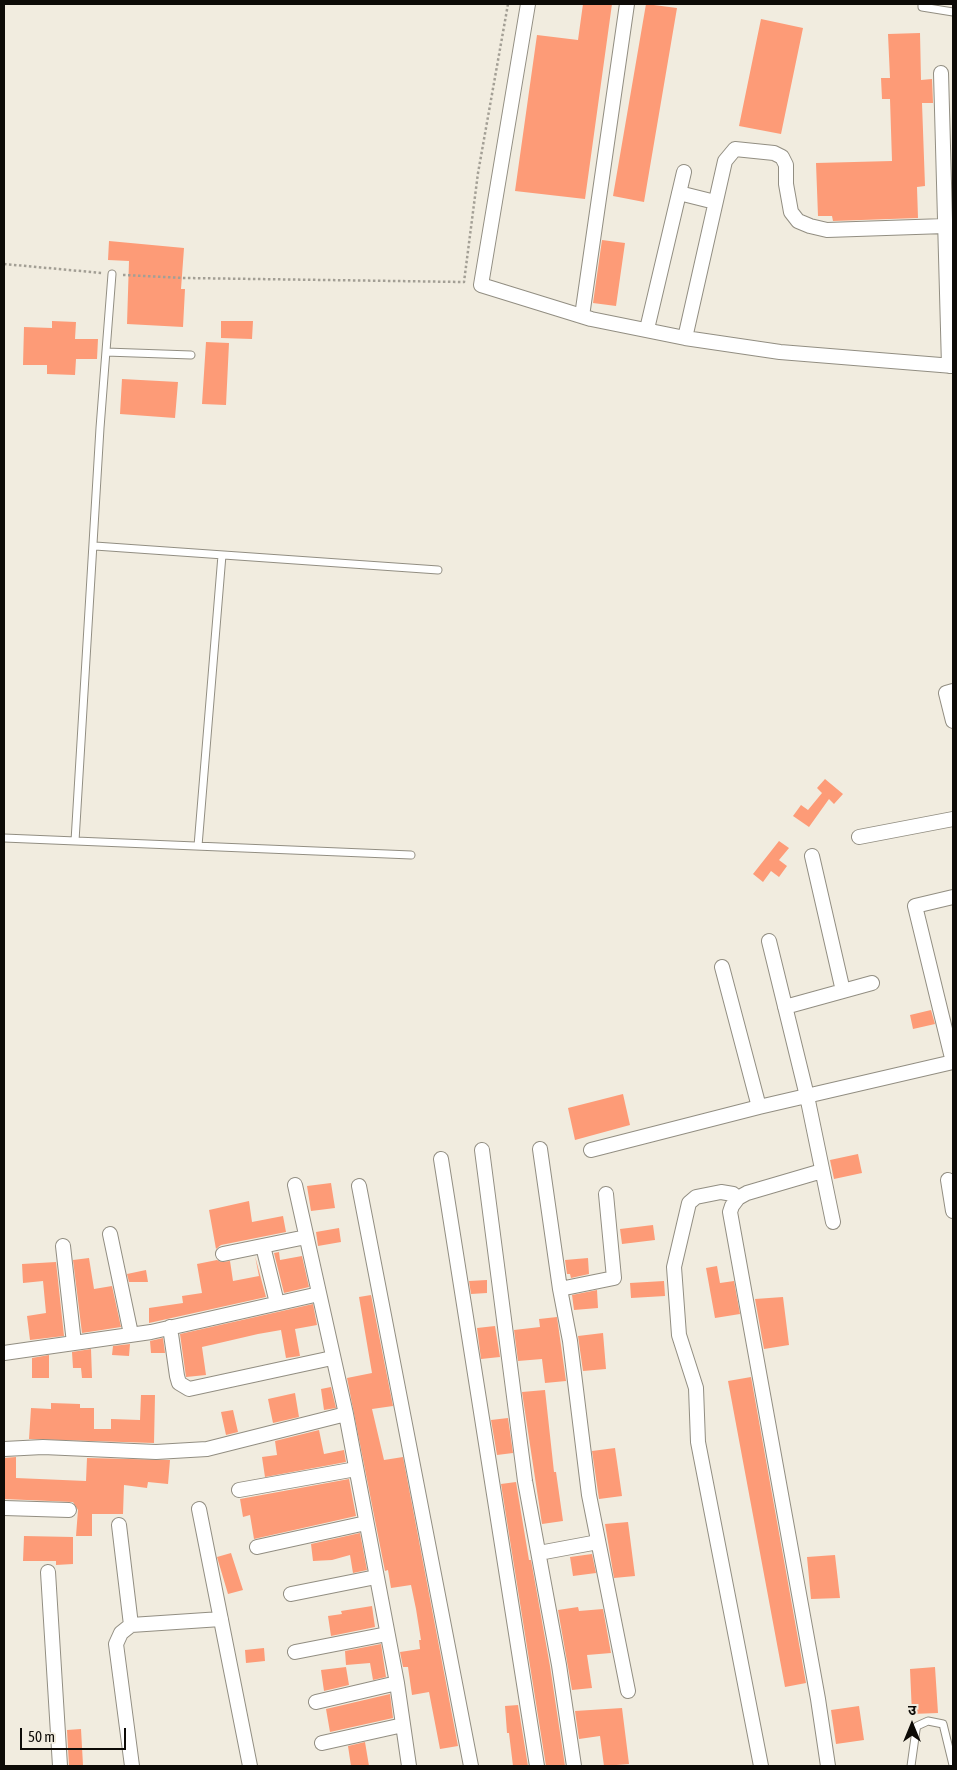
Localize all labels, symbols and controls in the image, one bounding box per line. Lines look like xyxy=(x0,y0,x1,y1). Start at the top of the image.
north arrow xyxy=(887,1700,937,1750)
text: उ xyxy=(908,1702,916,1718)
scale bar xyxy=(22,1718,129,1750)
text: 50 m xyxy=(28,1728,55,1745)

